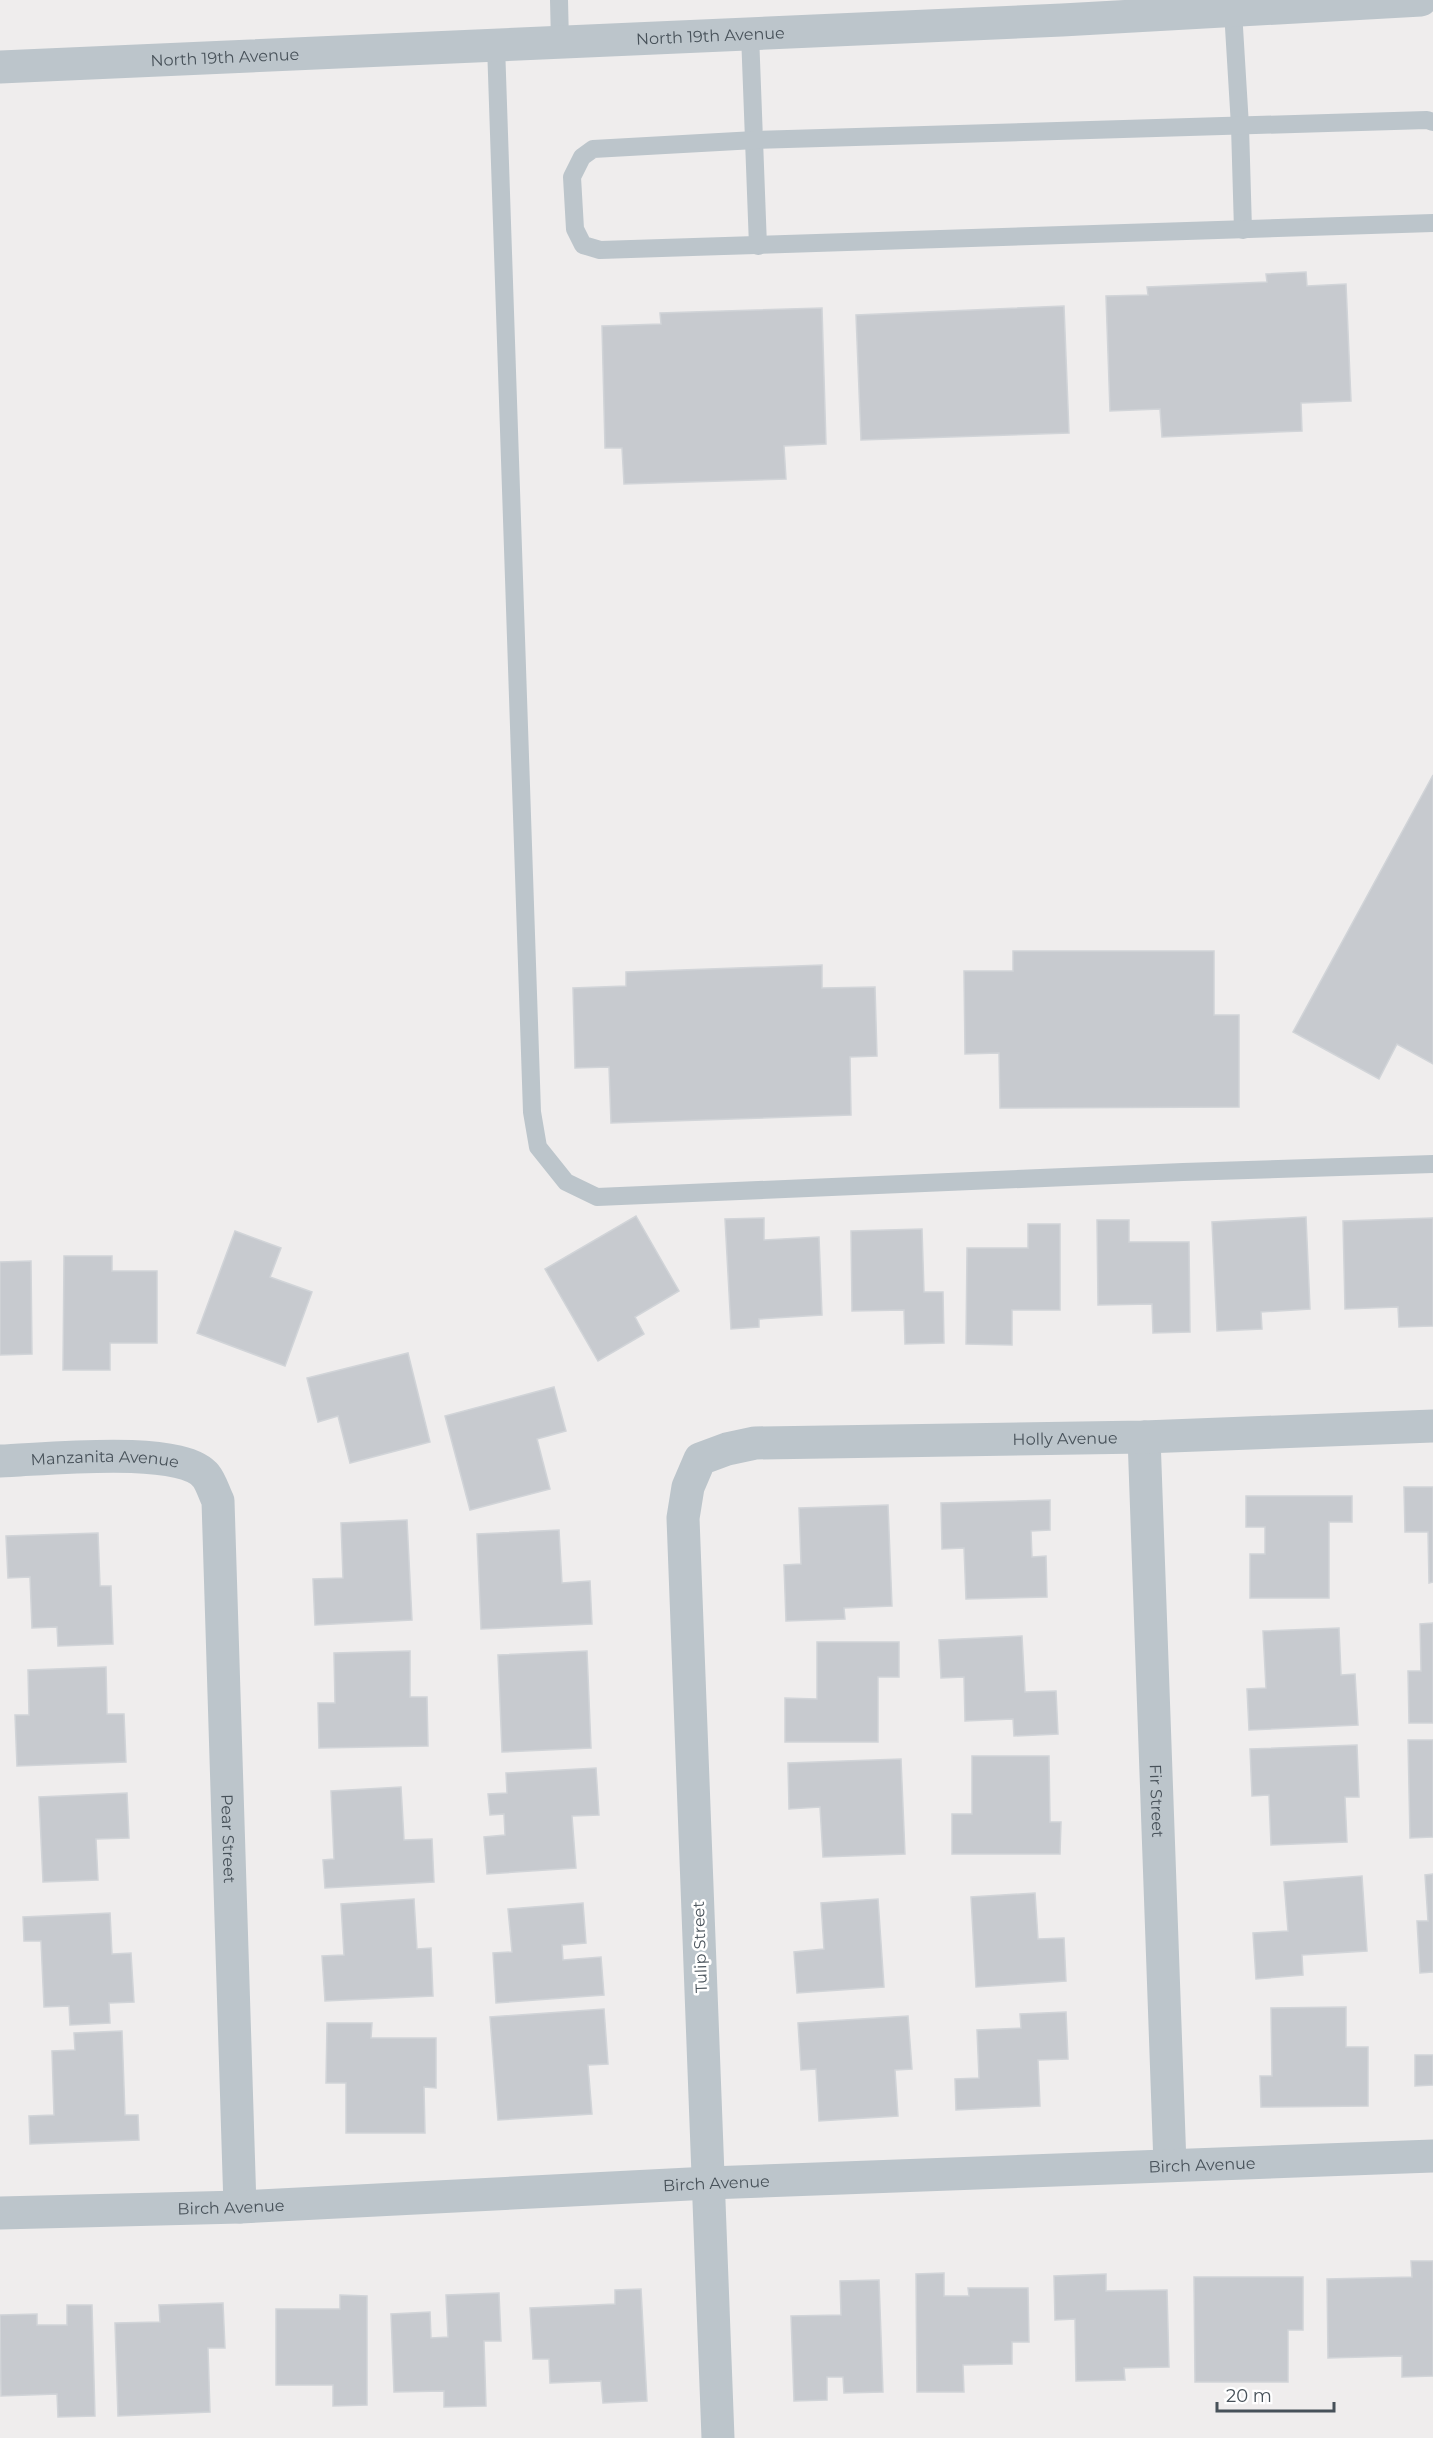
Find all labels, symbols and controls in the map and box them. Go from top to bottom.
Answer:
street label: North 19th Avenue [636,23,785,48]
street label: North 19th Avenue [150,44,300,70]
street label: Holly Avenue [1012,1428,1118,1449]
street label: Manzanita Avenue [30,1447,181,1471]
street label: Fir Street [1146,1764,1168,1838]
street label: Pear Street [218,1794,239,1884]
street label: Tulip Street [689,1900,711,1993]
street label: Birch Avenue [1148,2153,1256,2176]
street label: Birch Avenue [662,2171,770,2195]
street label: Birch Avenue [177,2195,285,2218]
scale bar [1217,2375,1334,2413]
text: 20 m [1226,2385,1272,2407]

